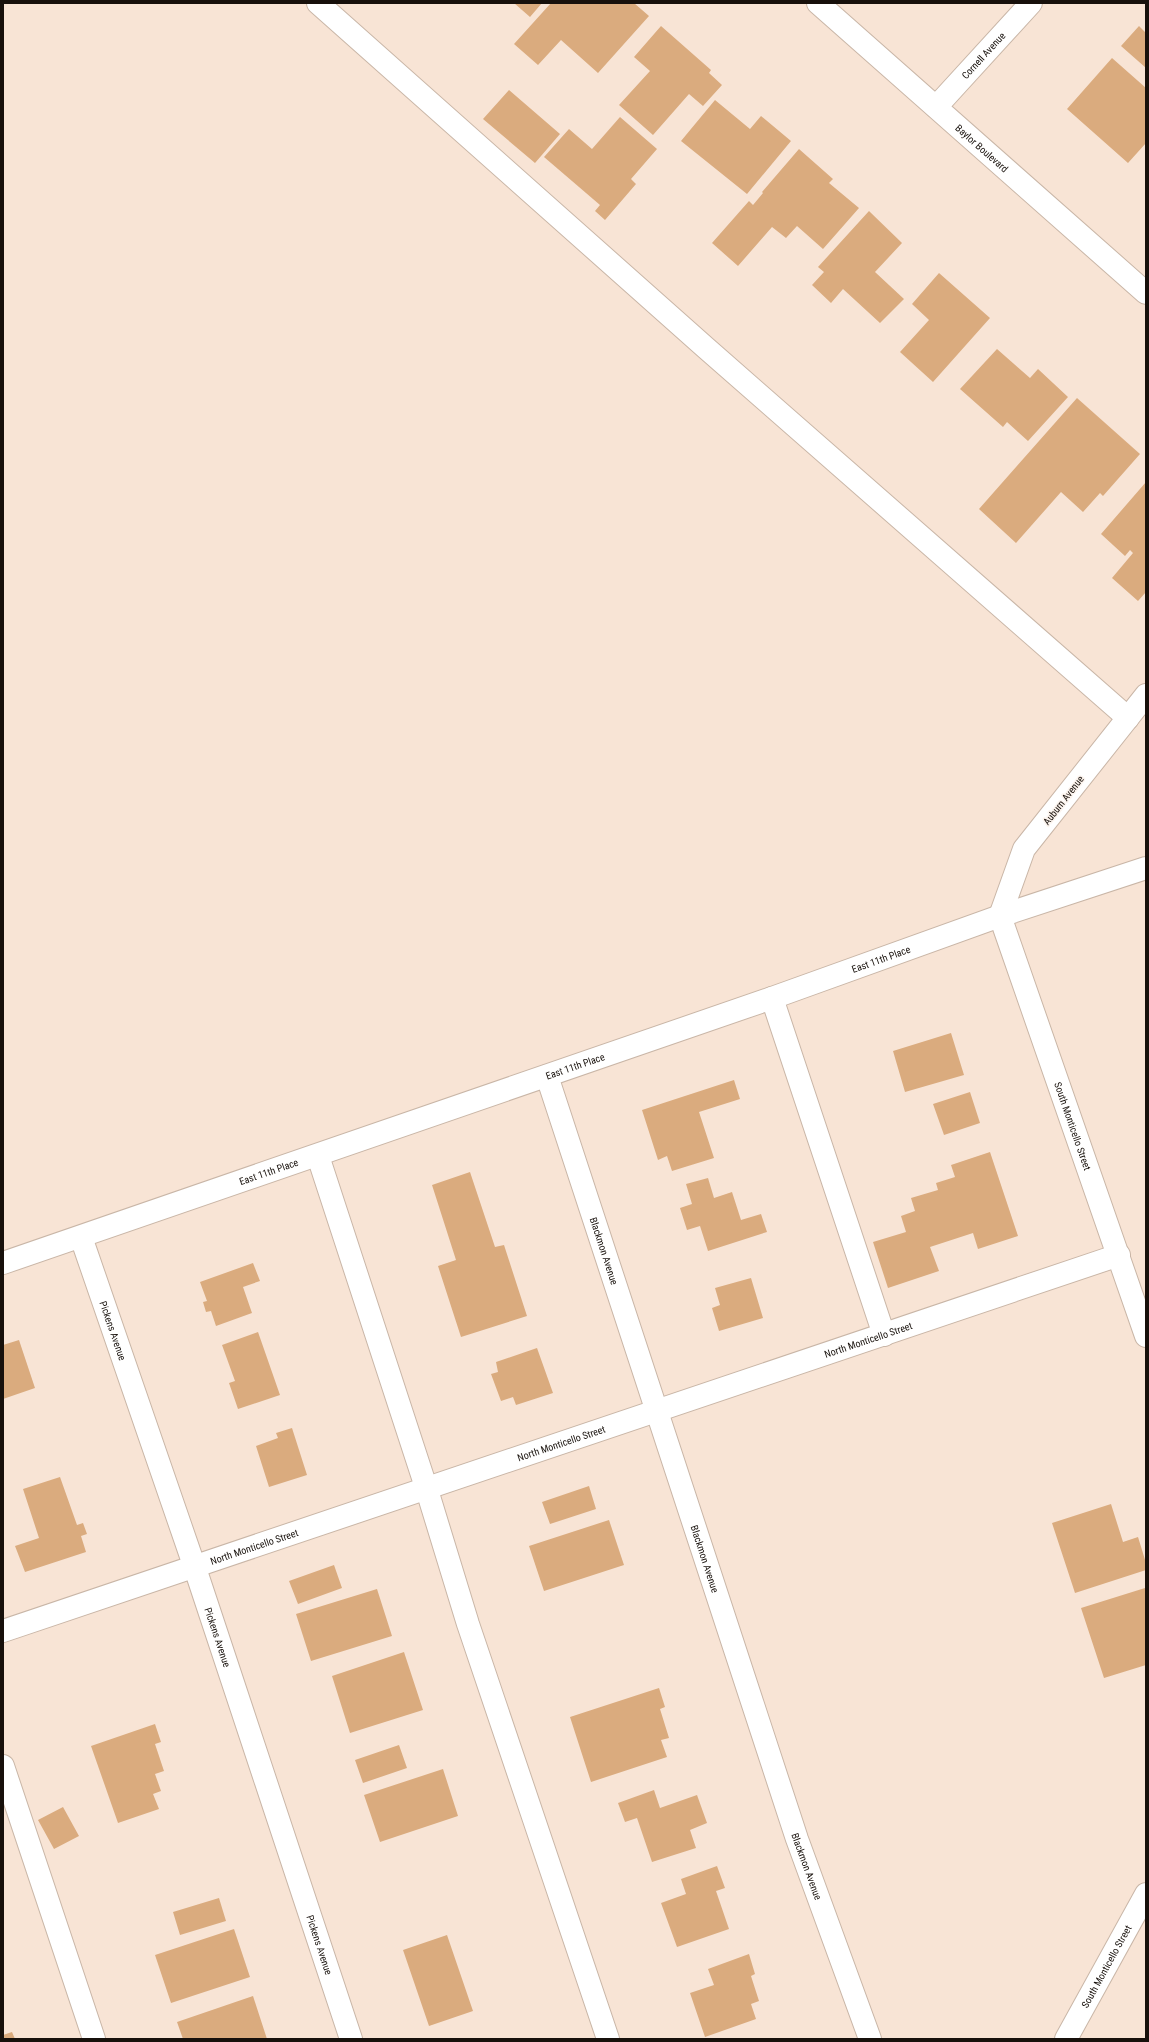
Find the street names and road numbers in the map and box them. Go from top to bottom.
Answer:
street label: Cornell Avenue [960,30,1008,81]
street label: Baylor Boulevard [953,122,1010,175]
street label: Auburn Avenue [1041,773,1086,827]
street label: East 11th Place [850,944,912,975]
street label: East 11th Place [544,1051,606,1082]
street label: South Monticello Street [1052,1081,1093,1172]
street label: East 11th Place [238,1157,300,1187]
street label: Blackmon Avenue [588,1216,620,1286]
street label: Pickens Avenue [97,1300,128,1362]
street label: North Monticello Street [823,1320,914,1360]
street label: North Monticello Street [516,1423,607,1463]
street label: Blackmon Avenue [689,1524,721,1594]
street label: North Monticello Street [209,1527,300,1567]
street label: Pickens Avenue [202,1606,233,1669]
street label: Blackmon Avenue [789,1832,824,1902]
street label: Pickens Avenue [304,1914,334,1976]
street label: South Monticello Street [1079,1923,1134,2010]

